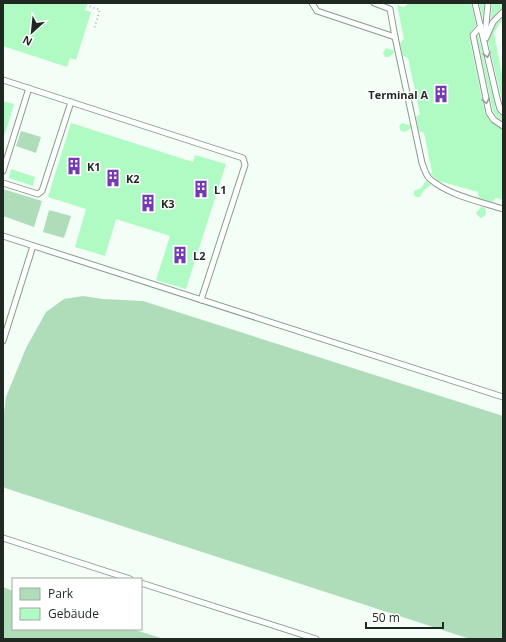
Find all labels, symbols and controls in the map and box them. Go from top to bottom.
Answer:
north arrow [12,12,52,52]
text: N [20,33,35,50]
one-way arrow [483,51,491,58]
building icon: Terminal A [431,84,451,104]
place label: Terminal A [368,87,428,102]
one-way arrow [482,97,490,104]
building icon: K1 [64,156,84,176]
place label: K1 [87,159,101,174]
building icon: K2 [103,168,123,188]
place label: K2 [126,171,140,186]
building icon: L1 [191,179,211,199]
place label: L1 [214,182,227,197]
building icon: K3 [138,193,158,213]
place label: K3 [161,196,175,211]
building icon: L2 [170,245,190,265]
place label: L2 [193,248,206,263]
legend [12,578,142,630]
text: Park [48,585,74,602]
scale bar [366,604,443,630]
text: Gebäude [48,605,99,622]
text: 50 m [372,609,400,626]

